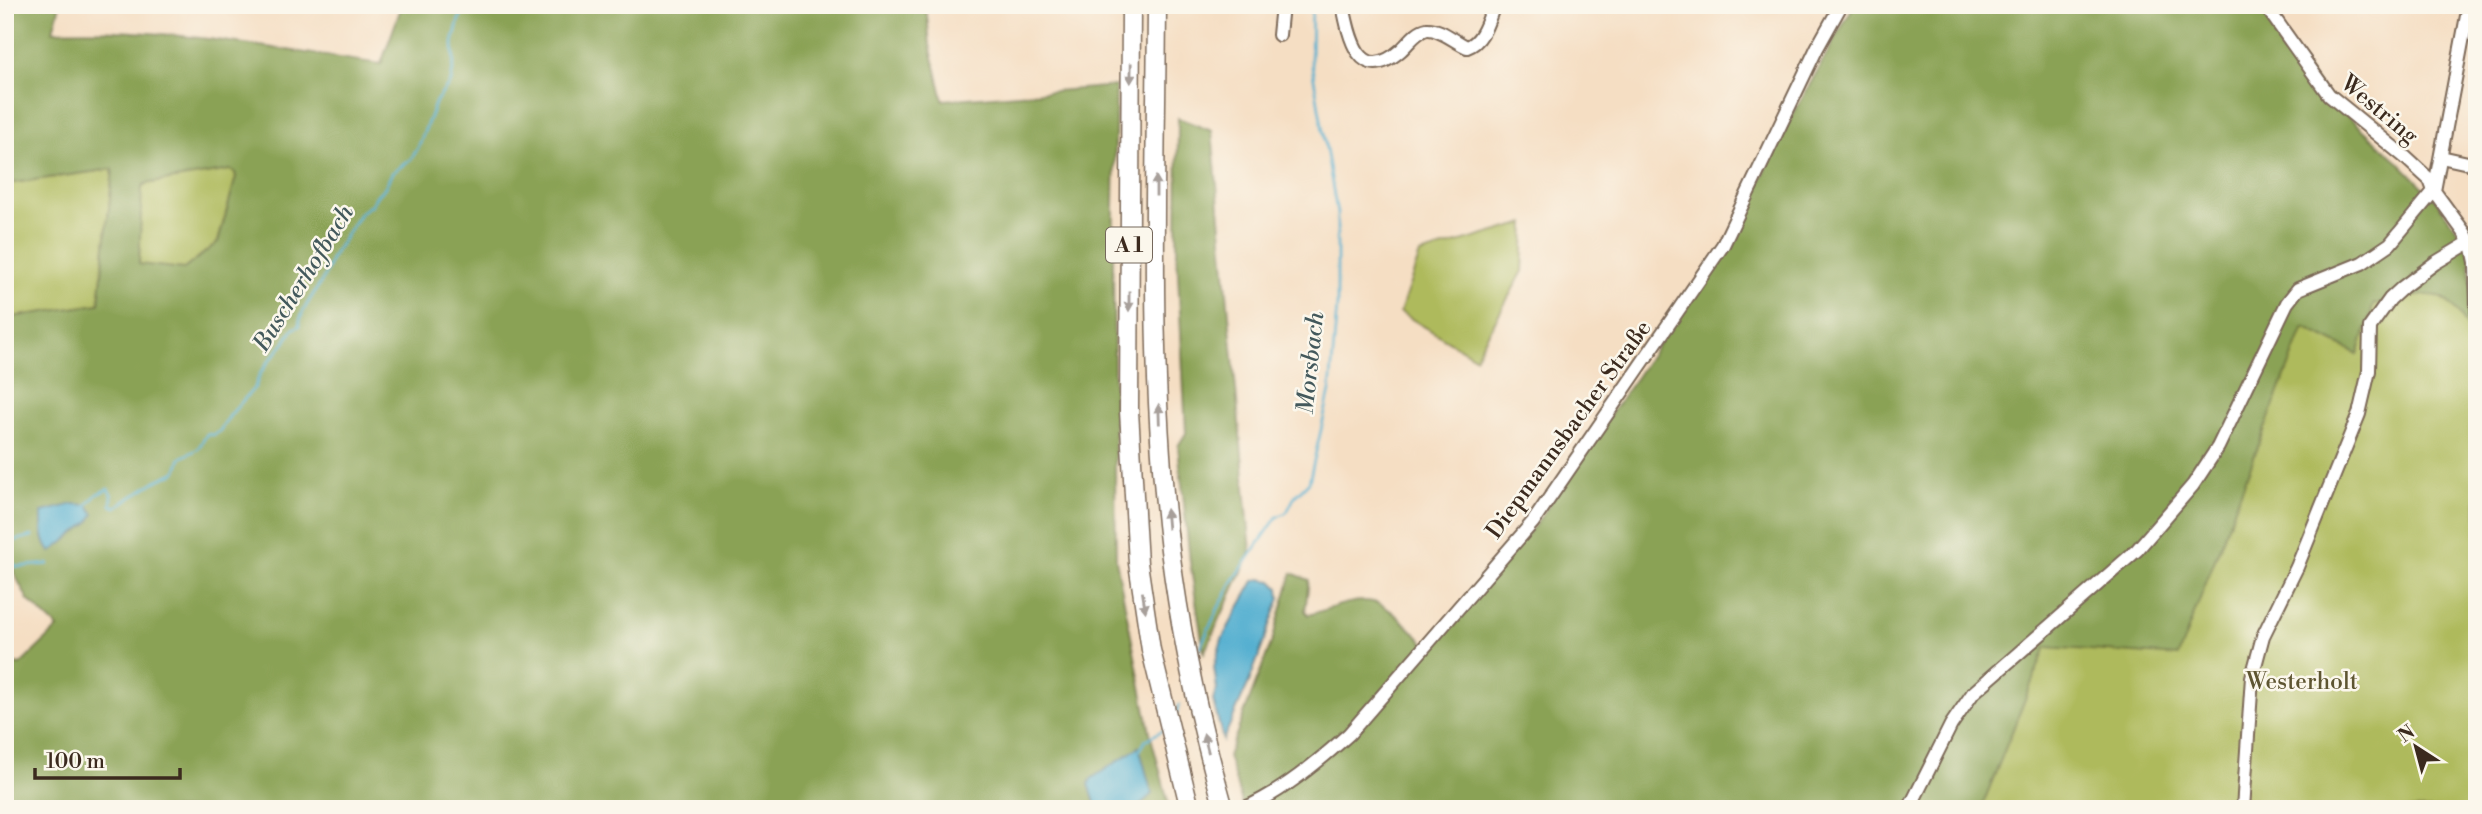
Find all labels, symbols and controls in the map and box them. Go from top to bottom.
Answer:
one-way arrow [1125,63,1136,85]
street label: Westring [2334,69,2424,150]
one-way arrow [1150,175,1162,197]
water label: Buscherhofbach [246,199,361,358]
road number: A 1 [1106,228,1152,262]
one-way arrow [1123,290,1135,312]
water label: Morsbach [1291,310,1331,416]
street label: Diepmannsbacher Straße [1480,315,1657,544]
one-way arrow [1154,402,1165,424]
one-way arrow [1161,508,1172,530]
one-way arrow [1138,591,1149,613]
park label: Westerholt [2245,668,2358,696]
north arrow [2380,712,2450,782]
text: N [2393,720,2420,748]
one-way arrow [1200,732,1211,754]
scale bar [35,737,180,781]
text: 100 m [46,749,105,775]

